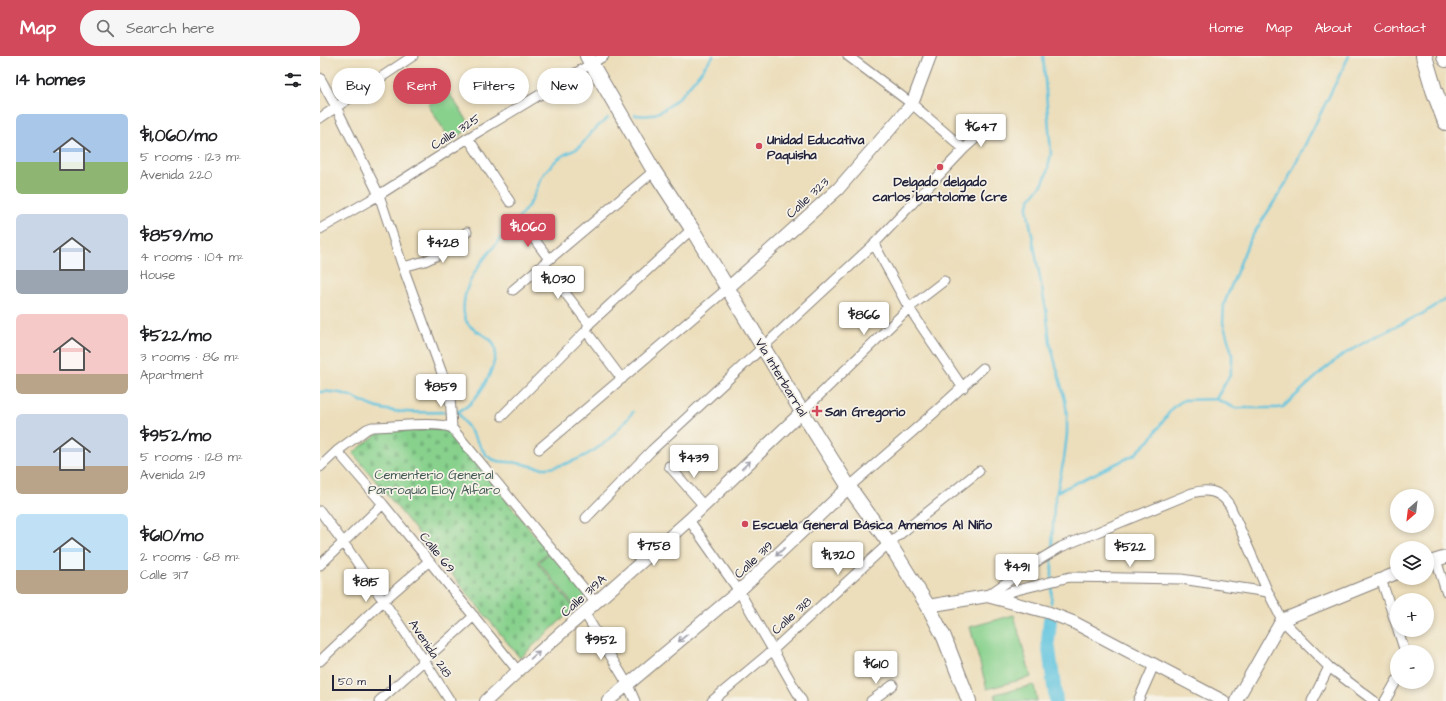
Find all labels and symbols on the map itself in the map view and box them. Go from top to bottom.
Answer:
street label: Calle 325 [427,110,484,154]
pin: $647 [957,114,1005,148]
place label: Unidad Educativa Paquisha [766,131,865,165]
marker: Unidad Educativa Paquisha [754,141,764,151]
marker: Delgado delgado carlos bartolome (cre [935,162,945,172]
street label: Calle 323 [782,173,833,222]
place label: Delgado delgado carlos bartolome (cre [873,173,1007,206]
pin: $1,060 [495,214,561,248]
pin: $428 [419,230,467,264]
pin: $1,030 [525,266,591,300]
pin: $866 [840,302,888,336]
street label: Vía Interbarrial [751,335,812,420]
pin: $859 [417,374,465,408]
place label: San Gregorio [824,403,906,423]
marker: San Gregorio [812,406,822,416]
pin: $439 [670,445,718,479]
one-way arrow [741,460,751,470]
park label: Cementerio General Parroquia Eloy Alfaro [368,466,501,500]
north arrow [1390,489,1434,533]
place label: Escuela General Básica Amemos Al Niño [753,516,993,534]
marker: Escuela General Básica Amemos Al Niño [740,519,750,529]
street label: Calle 69 [415,528,459,577]
pin: $758 [630,533,678,567]
pin: $522 [1106,534,1154,568]
street label: Calle 319 [730,537,777,583]
pin: $1,320 [805,542,871,576]
one-way arrow [775,547,785,557]
pin: $491 [993,554,1041,588]
pin: $815 [342,569,390,603]
street label: Calle 319A [557,570,611,621]
street label: Calle 318 [767,592,816,639]
street label: Avenida 218 [404,616,457,682]
pin: $952 [577,627,625,661]
one-way arrow [677,634,688,643]
one-way arrow [530,651,541,660]
pin: $610 [852,651,900,685]
scale bar [332,673,391,692]

